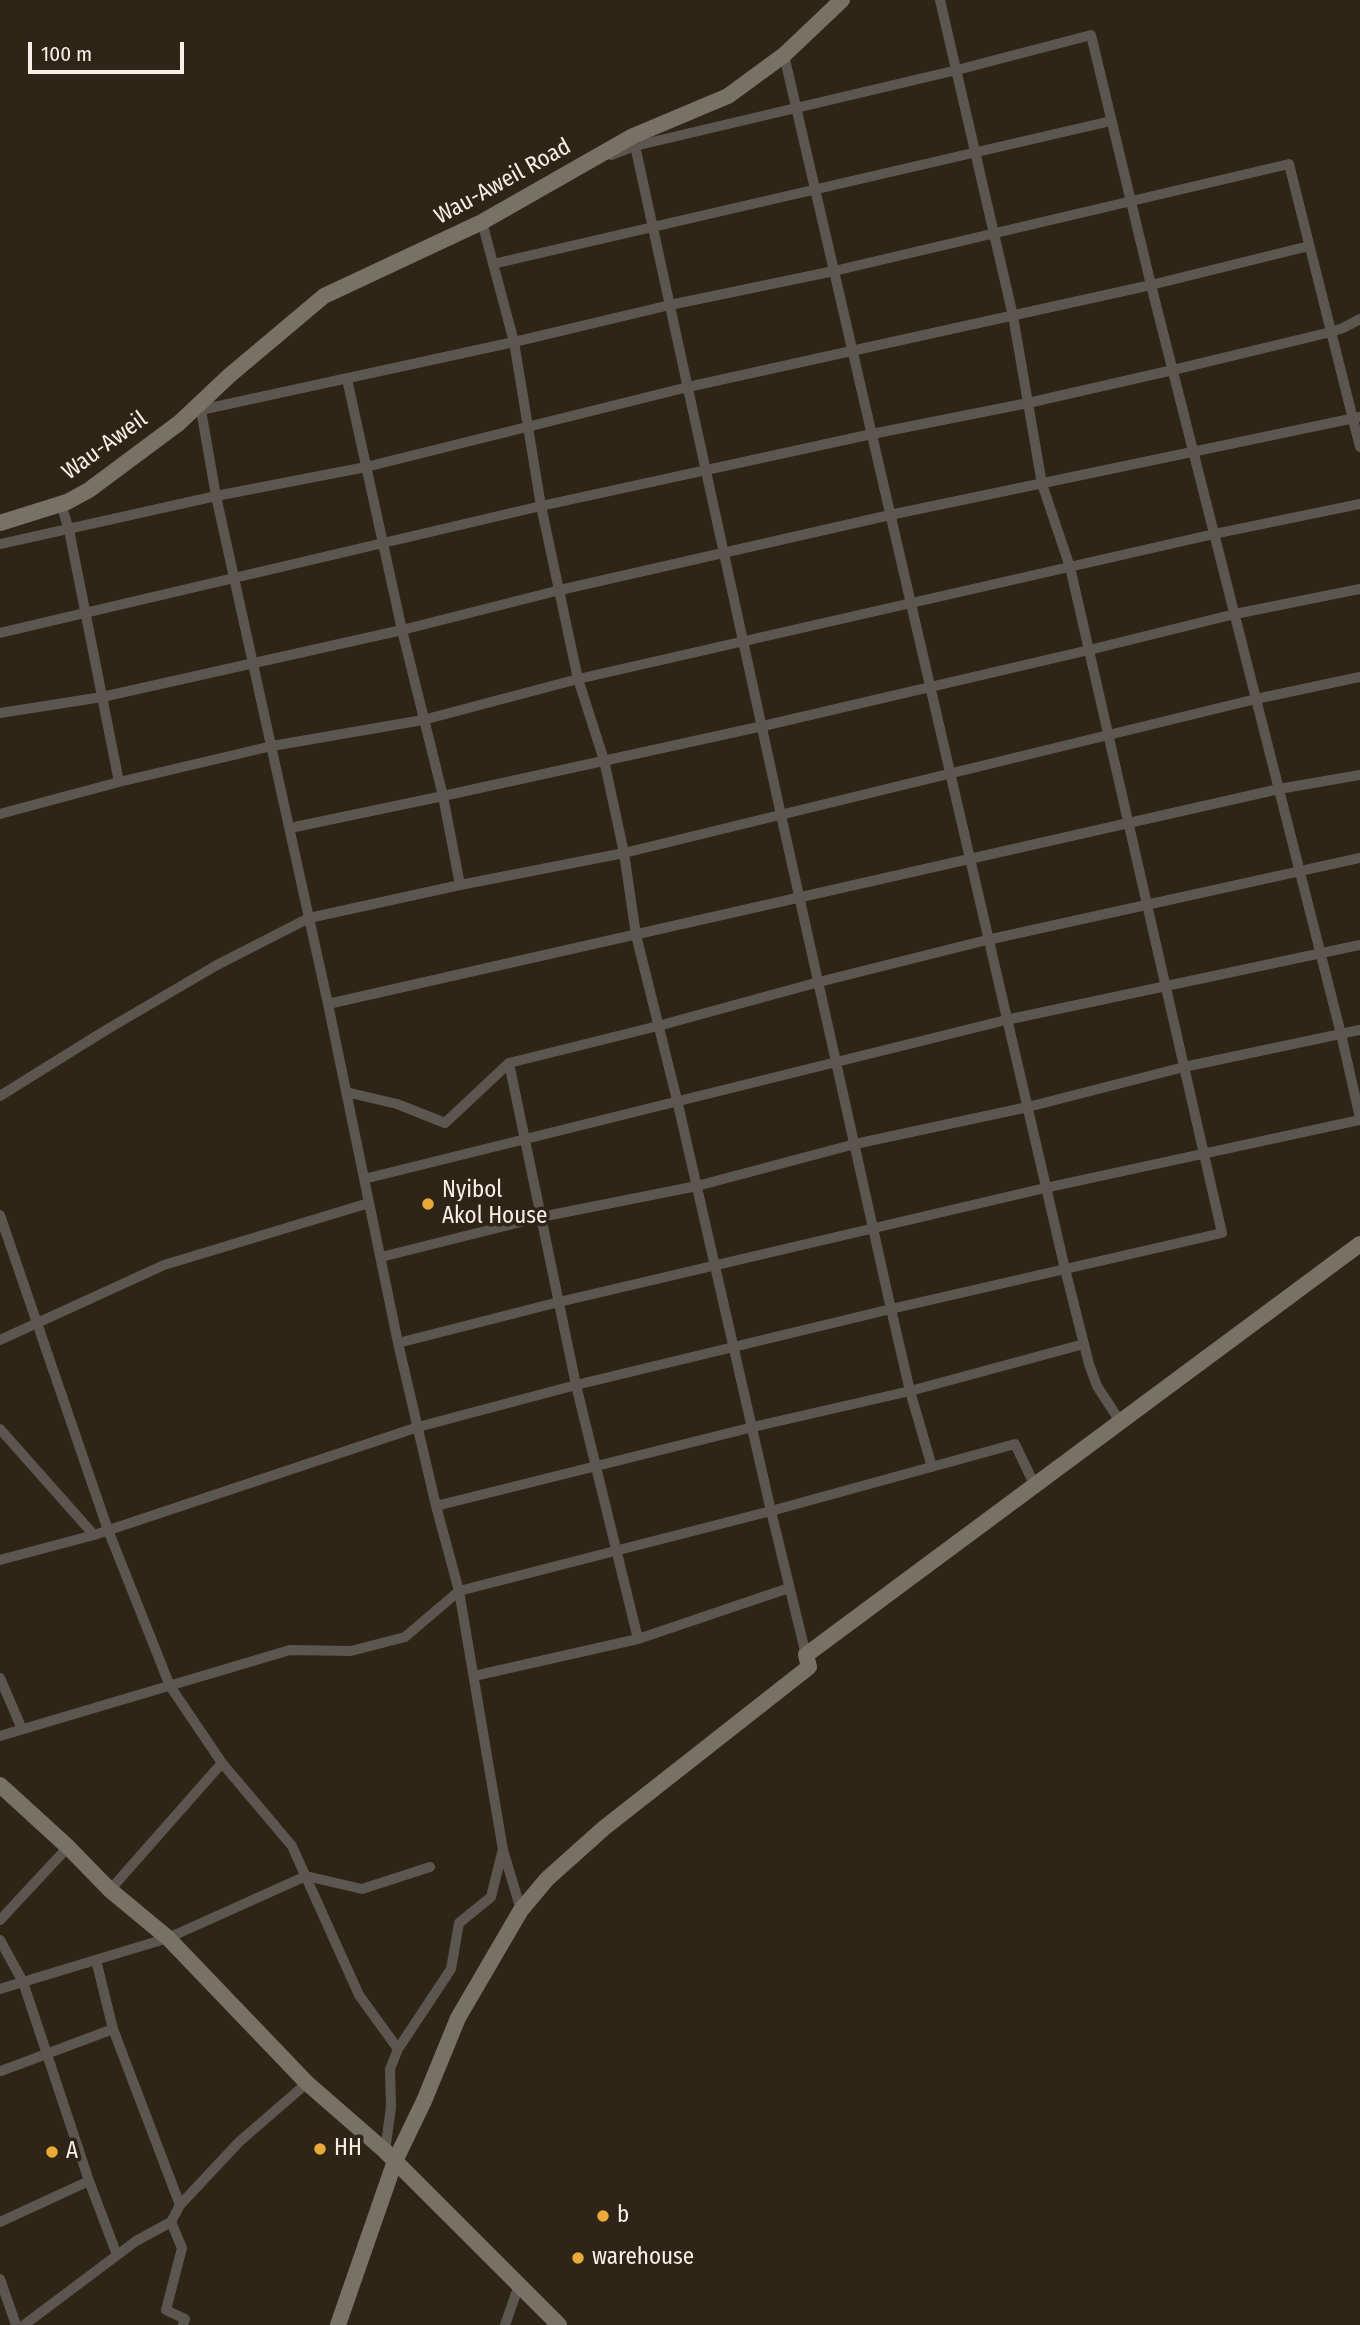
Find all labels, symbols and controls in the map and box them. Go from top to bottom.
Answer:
scale bar [32,28,187,72]
text: 100 m [41,41,92,67]
street label: Wau-Aweil Road [430,133,576,231]
street label: Wau-Aweil [57,406,153,486]
place label: Nyibol Akol House [442,1177,547,1231]
marker: Nyibol Akol House [420,1196,436,1212]
place label: HH [334,2135,362,2163]
place label: A [66,2138,78,2166]
marker: HH [312,2141,328,2157]
marker: A [44,2144,60,2160]
place label: b [617,2202,629,2230]
marker: b [595,2208,611,2224]
place label: warehouse [592,2244,694,2272]
marker: warehouse [570,2250,586,2266]

